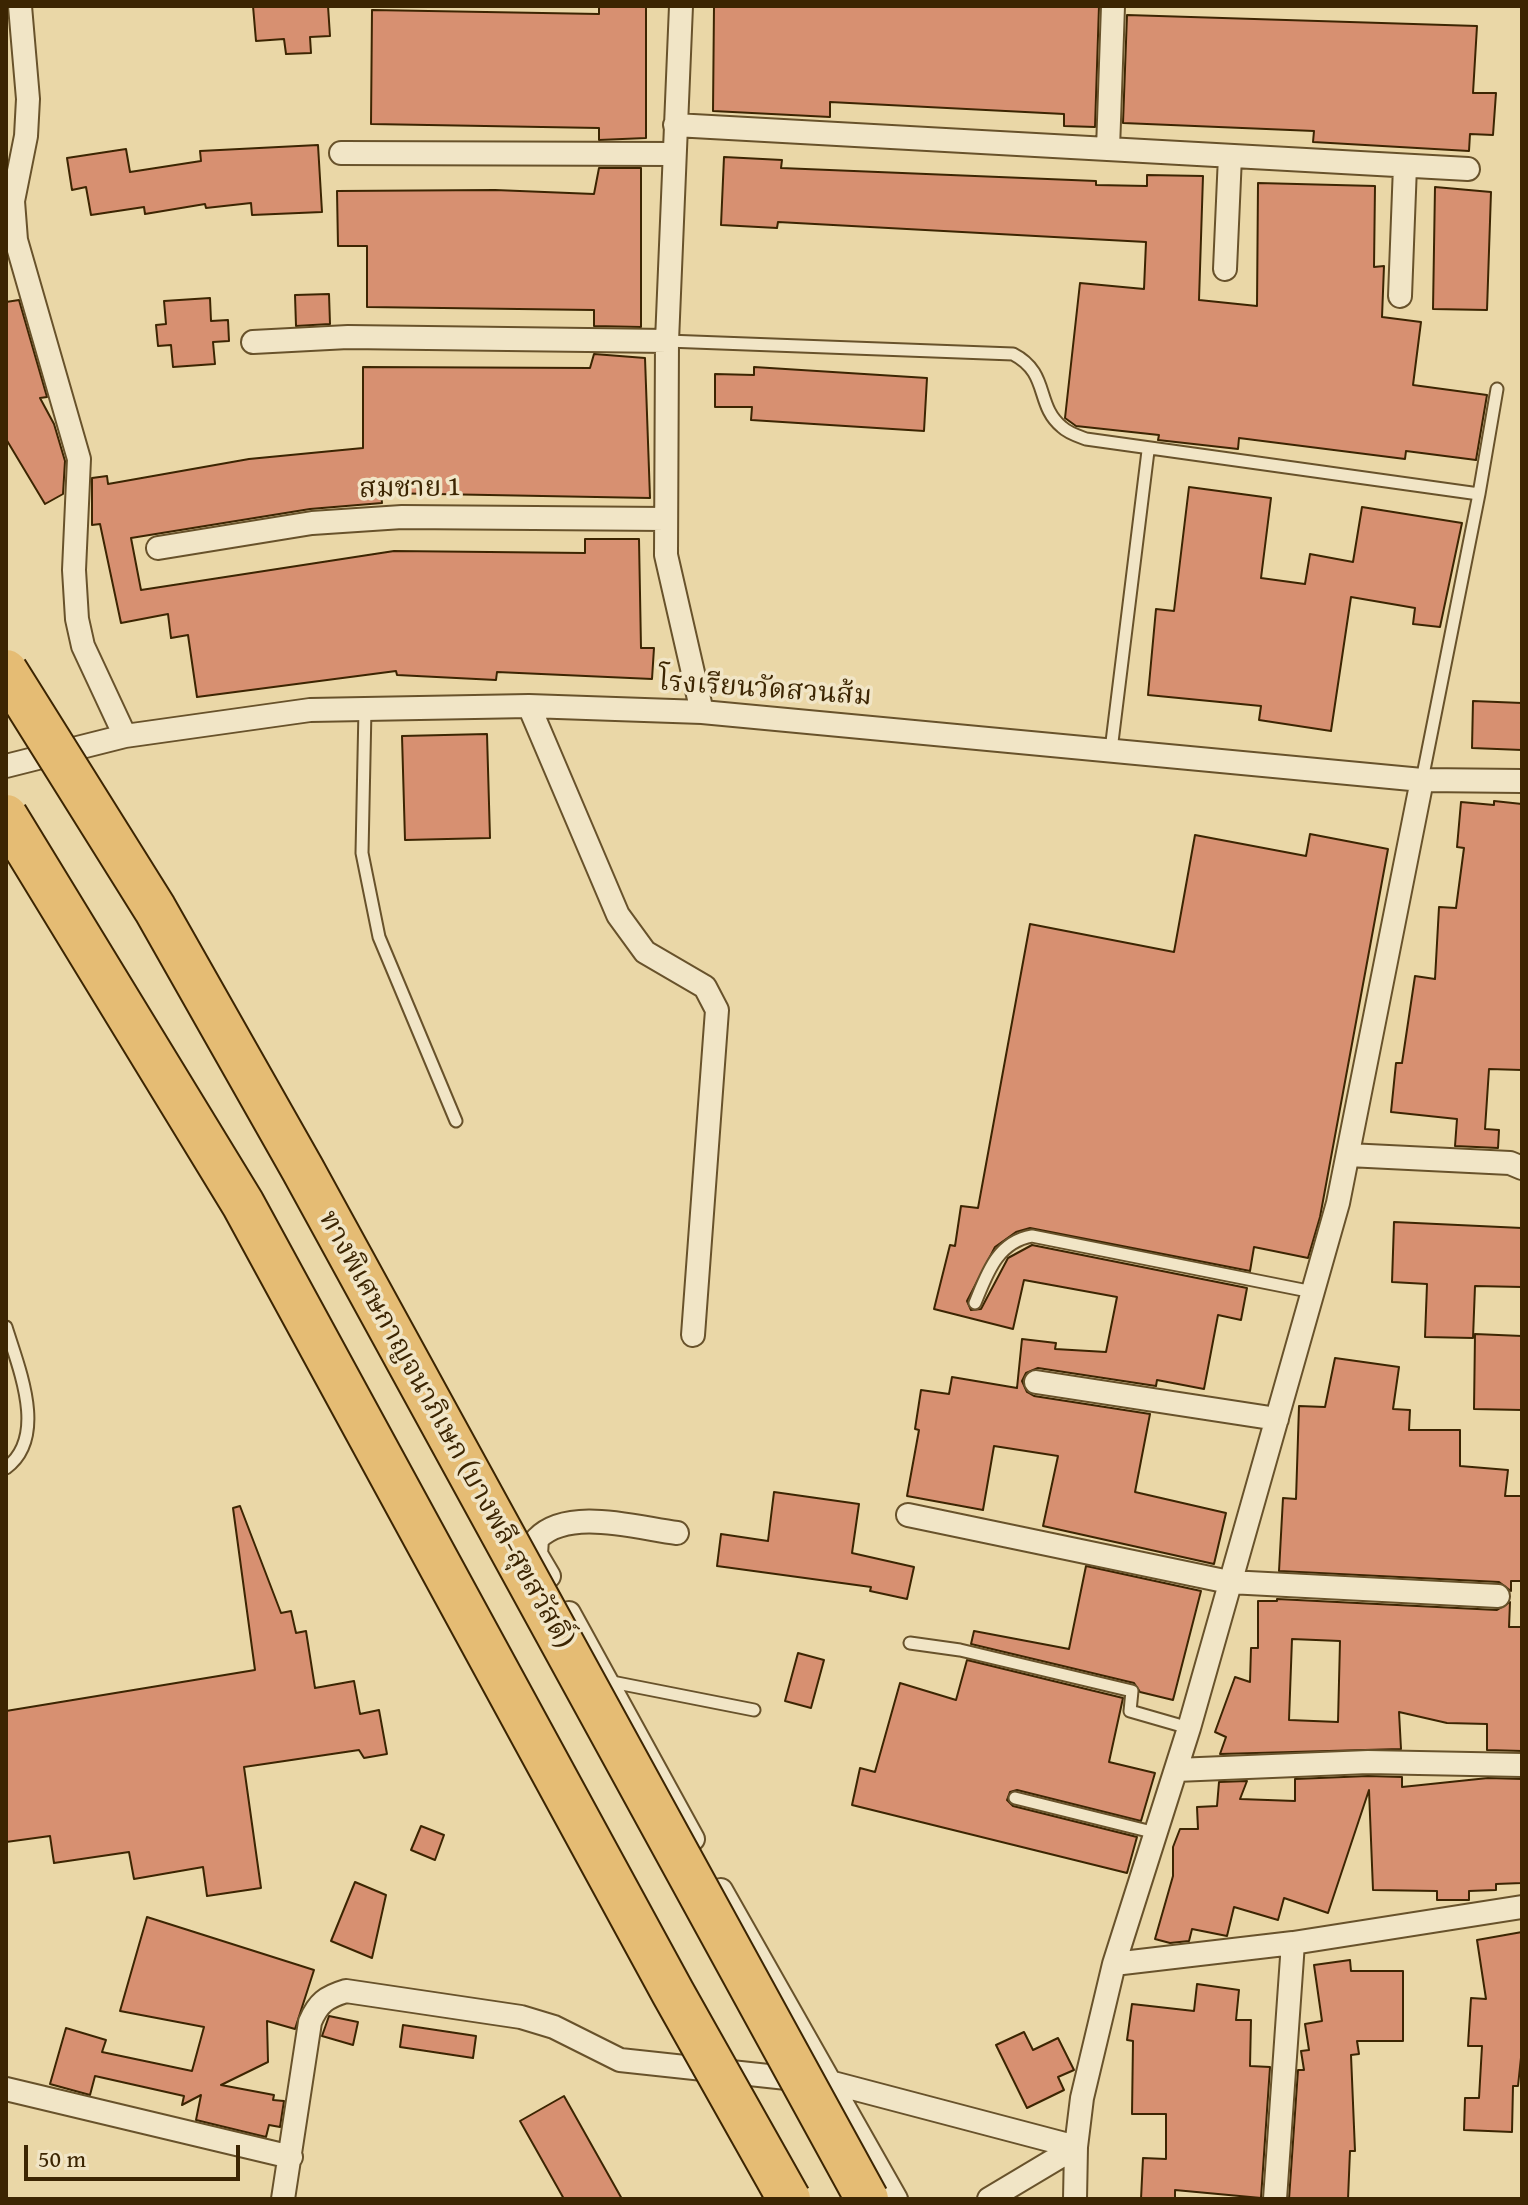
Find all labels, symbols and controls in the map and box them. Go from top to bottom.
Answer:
street label: สมชาย 1 [359,471,461,507]
street label: โรงเรียนวัดสวนส้ม [657,666,873,714]
street label: ทางพิเศษกาญจนาภิเษก (บางพลี-สุขสวัสดิ์) [310,1205,580,1655]
scale bar [28,2129,244,2179]
text: 50 m [38,2141,86,2176]

